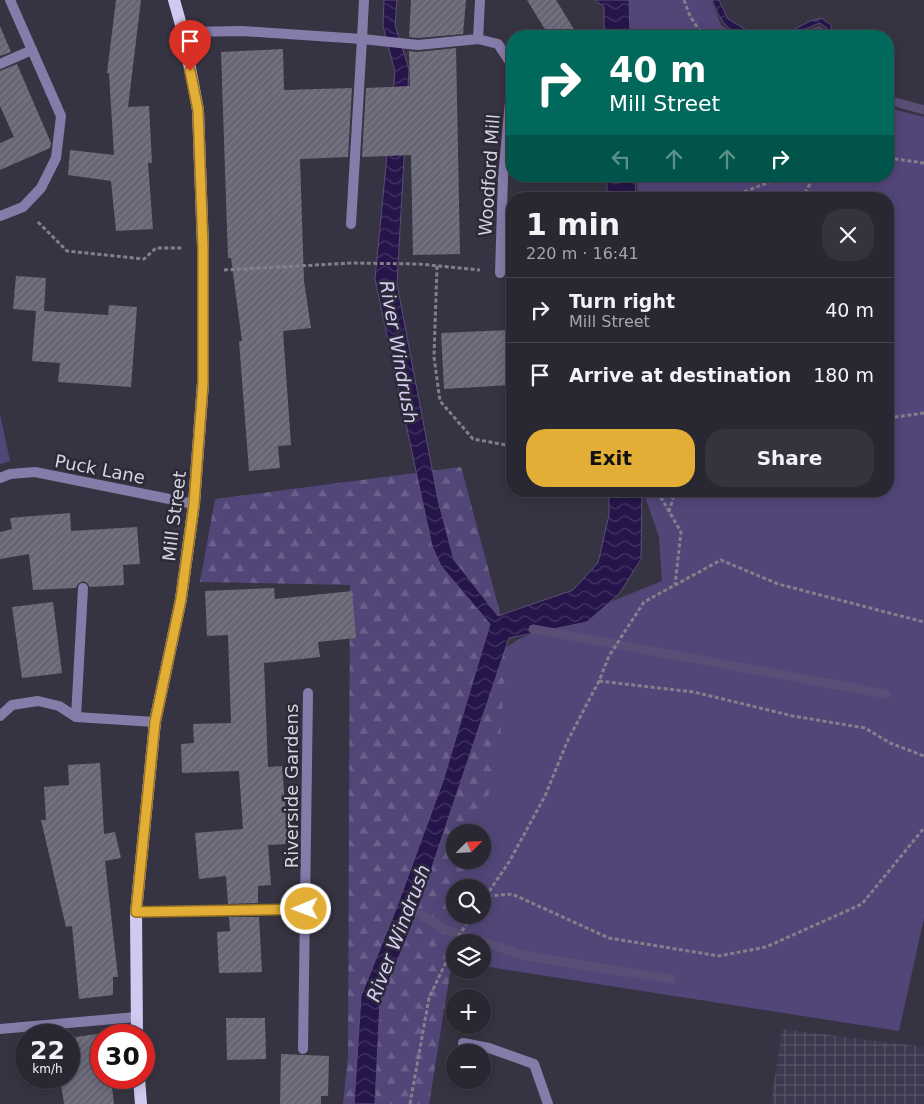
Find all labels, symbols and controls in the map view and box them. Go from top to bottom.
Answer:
pin [169,20,211,71]
icon: arrive [176,27,204,55]
icon: right [526,50,591,115]
text: 40 m [609,50,706,90]
text: Mill Street [609,91,720,116]
street label: Woodford Mill [474,113,504,237]
icon: left [607,145,635,173]
icon: ahead [660,145,688,173]
icon: ahead [713,145,741,173]
icon: right [766,145,794,173]
text: 1 min [526,207,620,242]
button: close [822,209,874,261]
text: 220 m · 16:41 [526,244,639,263]
water label: River Windrush [376,279,422,425]
text: Turn right [569,290,675,312]
icon: right [526,296,554,324]
text: 40 m [825,299,874,321]
text: Mill Street [569,312,650,331]
icon: arrive [526,361,554,389]
text: Arrive at destination [569,364,791,386]
text: 180 m [813,364,874,386]
button: Exit [526,429,695,487]
button: Share [705,429,874,487]
street label: Puck Lane [53,450,147,488]
street label: Mill Street [158,470,190,562]
street label: Riverside Gardens [281,704,302,868]
north arrow [446,824,491,869]
map controls [446,824,491,1089]
water label: River Windrush [362,861,434,1005]
button: search [446,879,491,924]
position arrow [279,882,331,934]
button: layers [446,934,491,979]
button: + [446,989,491,1034]
speed limit sign: 30 [90,1024,155,1089]
text: 22 [30,1036,65,1065]
button: − [446,1044,491,1089]
text: km/h [32,1062,63,1076]

